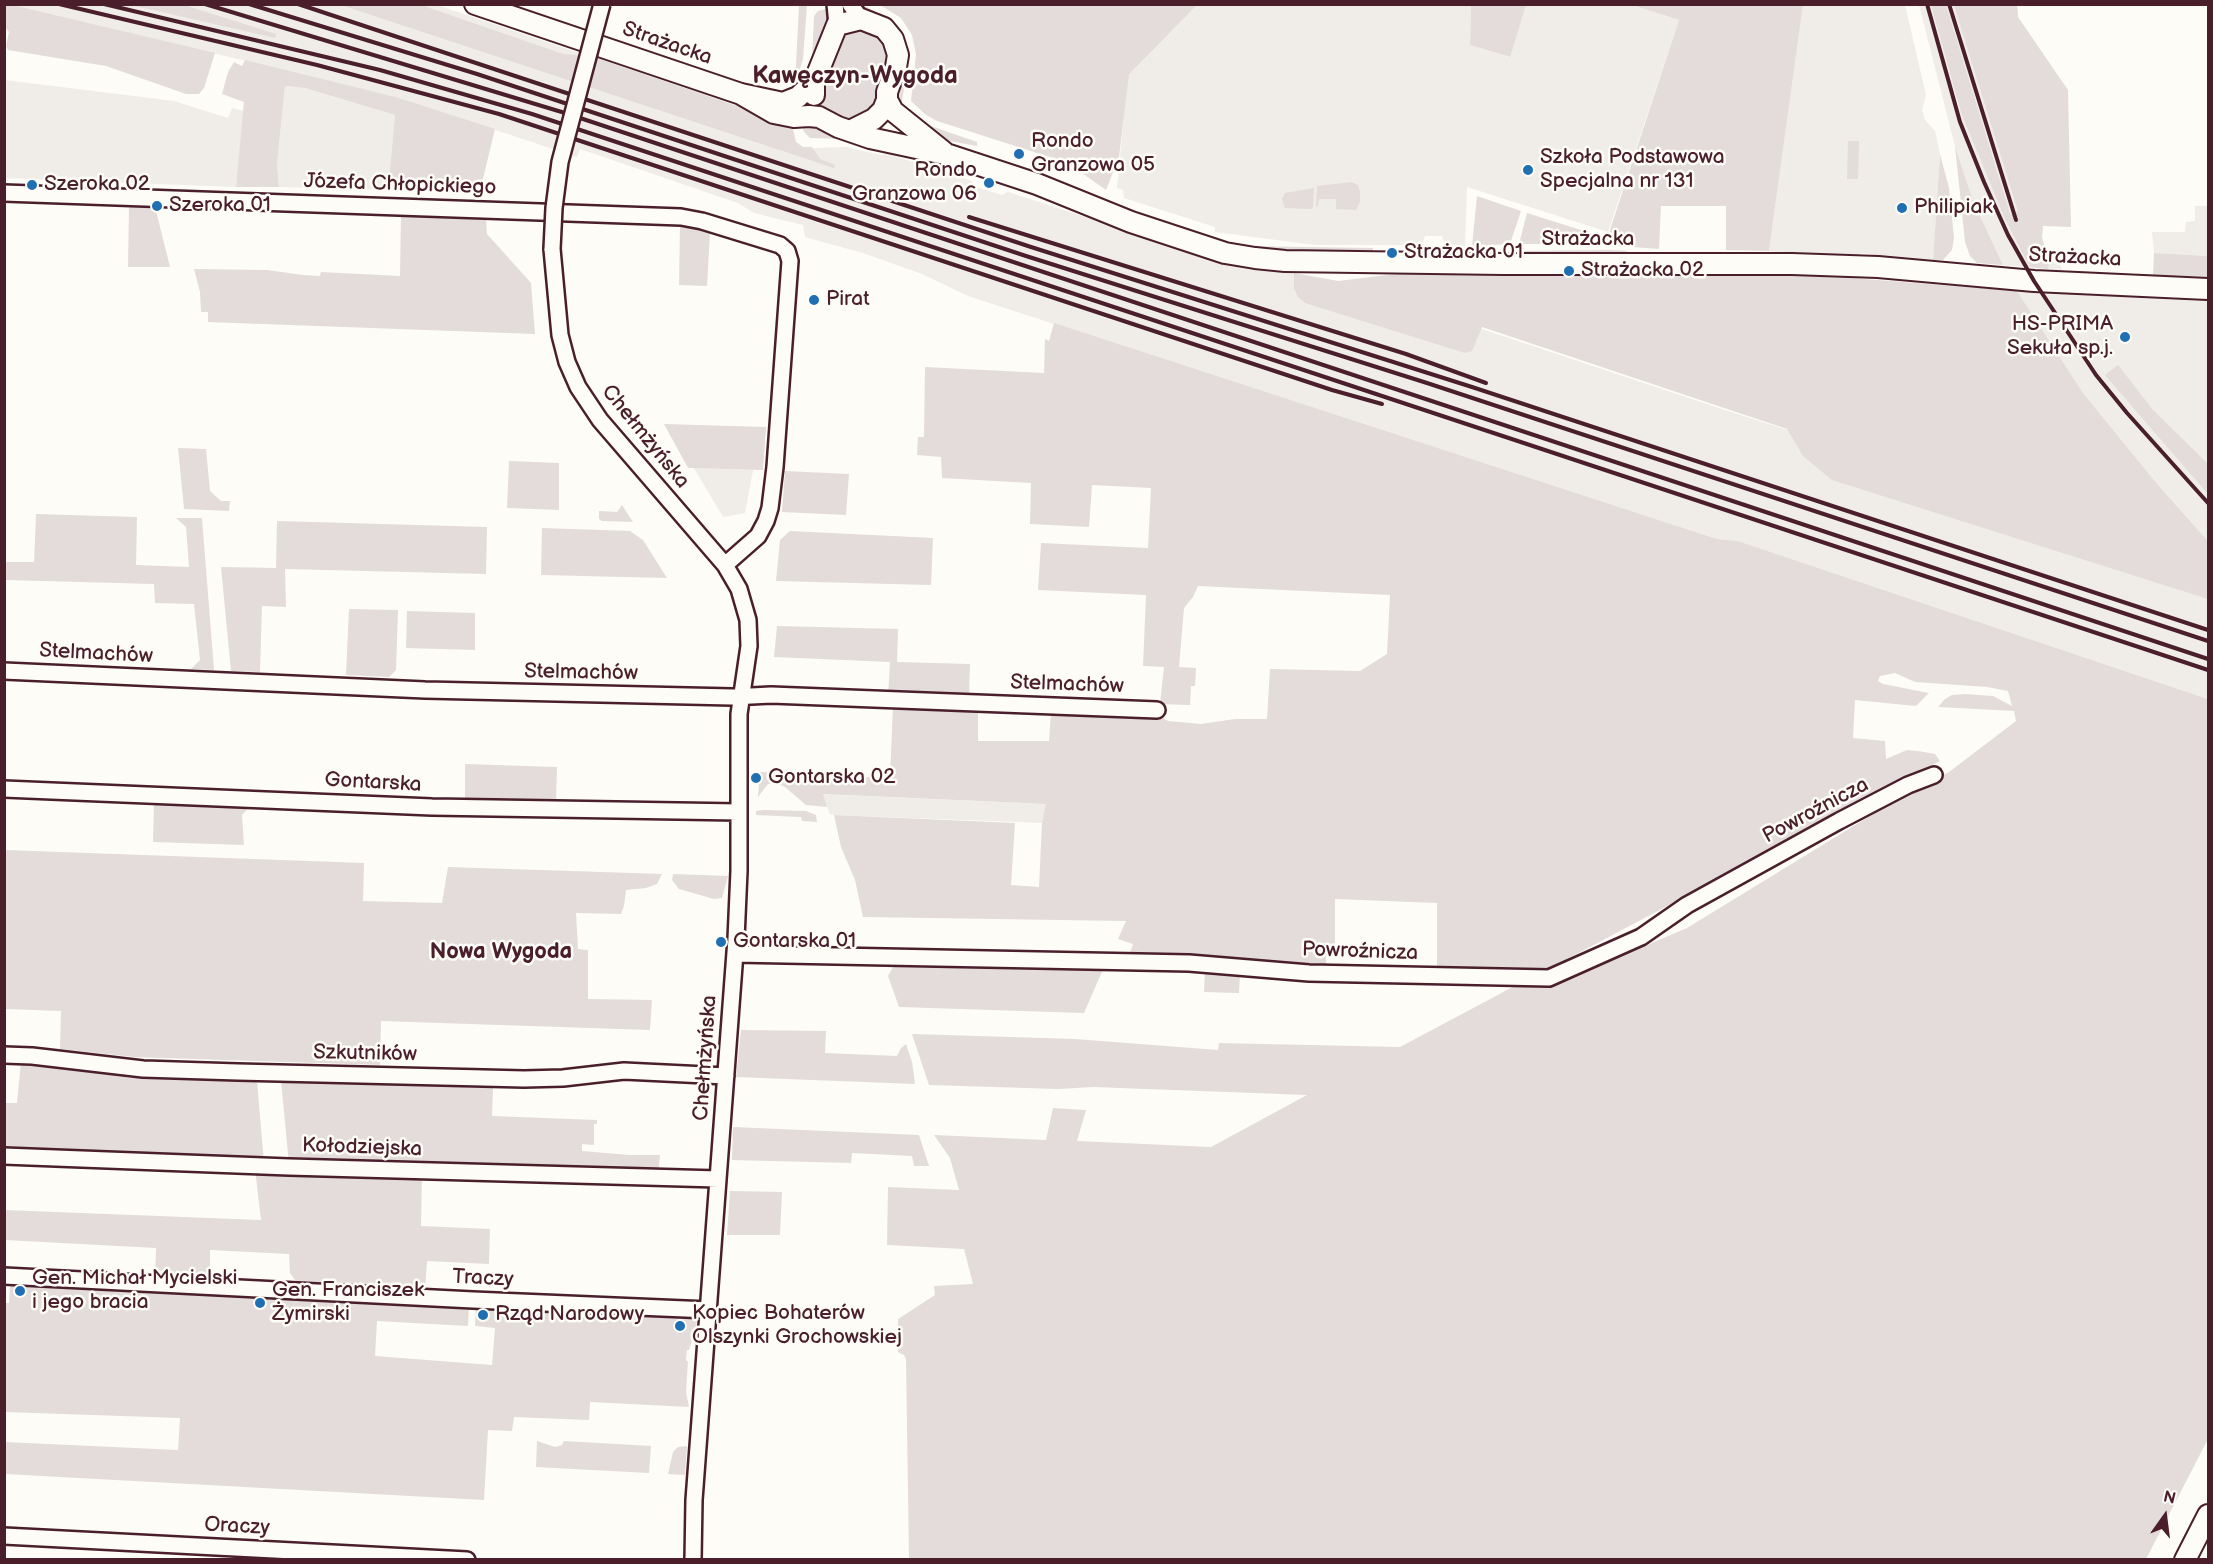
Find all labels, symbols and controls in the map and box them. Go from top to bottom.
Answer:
street label: Strażacka [619,17,715,71]
district label: Kawęczyn-Wygoda [752,63,958,91]
place label: Rondo Granzowa 05 [1031,129,1155,179]
place label: Szkoła Podstawowa Specjalna nr 131 [1540,145,1725,195]
marker: Rondo Granzowa 05 [1012,147,1026,161]
place label: Rondo Granzowa 06 [852,158,977,208]
marker: Szkoła Podstawowa Specjalna nr 131 [1521,163,1535,177]
street label: Józefa Chłopickiego [303,169,497,201]
place label: Szeroka 02 [44,172,150,198]
marker: Rondo Granzowa 06 [982,176,996,190]
marker: Szeroka 02 [25,178,39,192]
place label: Szeroka 01 [169,193,271,219]
place label: Philipiak [1914,195,1993,221]
marker: Szeroka 01 [150,199,164,213]
marker: Philipiak [1895,201,1909,215]
street label: Strażacka [1542,227,1634,253]
place label: Strażacka 01 [1404,240,1523,266]
street label: Strażacka [2028,243,2122,273]
marker: Strażacka 01 [1385,246,1399,260]
place label: Strażacka 02 [1581,258,1704,284]
marker: Strażacka 02 [1562,264,1576,278]
place label: Pirat [826,287,870,313]
marker: Pirat [807,293,821,307]
place label: HS-PRIMA Sekuła sp.j. [2007,312,2113,362]
marker: HS-PRIMA Sekuła sp.j. [2118,330,2132,344]
street label: Chełmżyńska [596,380,694,494]
street label: Stelmachów [39,638,153,670]
street label: Stelmachów [524,659,638,687]
street label: Stelmachów [1010,670,1124,700]
place label: Gontarska 02 [768,765,895,791]
street label: Gontarska [324,768,422,798]
marker: Gontarska 02 [749,771,763,785]
street label: Powroźnicza [1759,773,1873,849]
place label: Gontarska 01 [733,929,856,955]
marker: Gontarska 01 [714,935,728,949]
street label: Powroźnicza [1301,937,1419,967]
district label: Nowa Wygoda [430,939,572,965]
street label: Chełmżyńska [689,994,723,1122]
street label: Szkutników [313,1040,417,1068]
street label: Kołodziejska [301,1133,423,1163]
street label: Traczy [452,1265,514,1293]
place label: Gen. Michał Mycielski i jego bracia [32,1266,238,1316]
place label: Gen. Franciszek Żymirski [272,1278,424,1328]
marker: Gen. Michał Mycielski i jego bracia [13,1284,27,1298]
marker: Gen. Franciszek Żymirski [253,1296,267,1310]
place label: Kopiec Bohaterów Olszynki Grochowskiej [692,1301,902,1351]
place label: Rząd Narodowy [495,1302,644,1328]
marker: Rząd Narodowy [476,1308,490,1322]
marker: Kopiec Bohaterów Olszynki Grochowskiej [673,1319,687,1333]
north arrow [2135,1486,2195,1546]
text: N [2161,1487,2178,1509]
street label: Oraczy [204,1513,270,1541]

